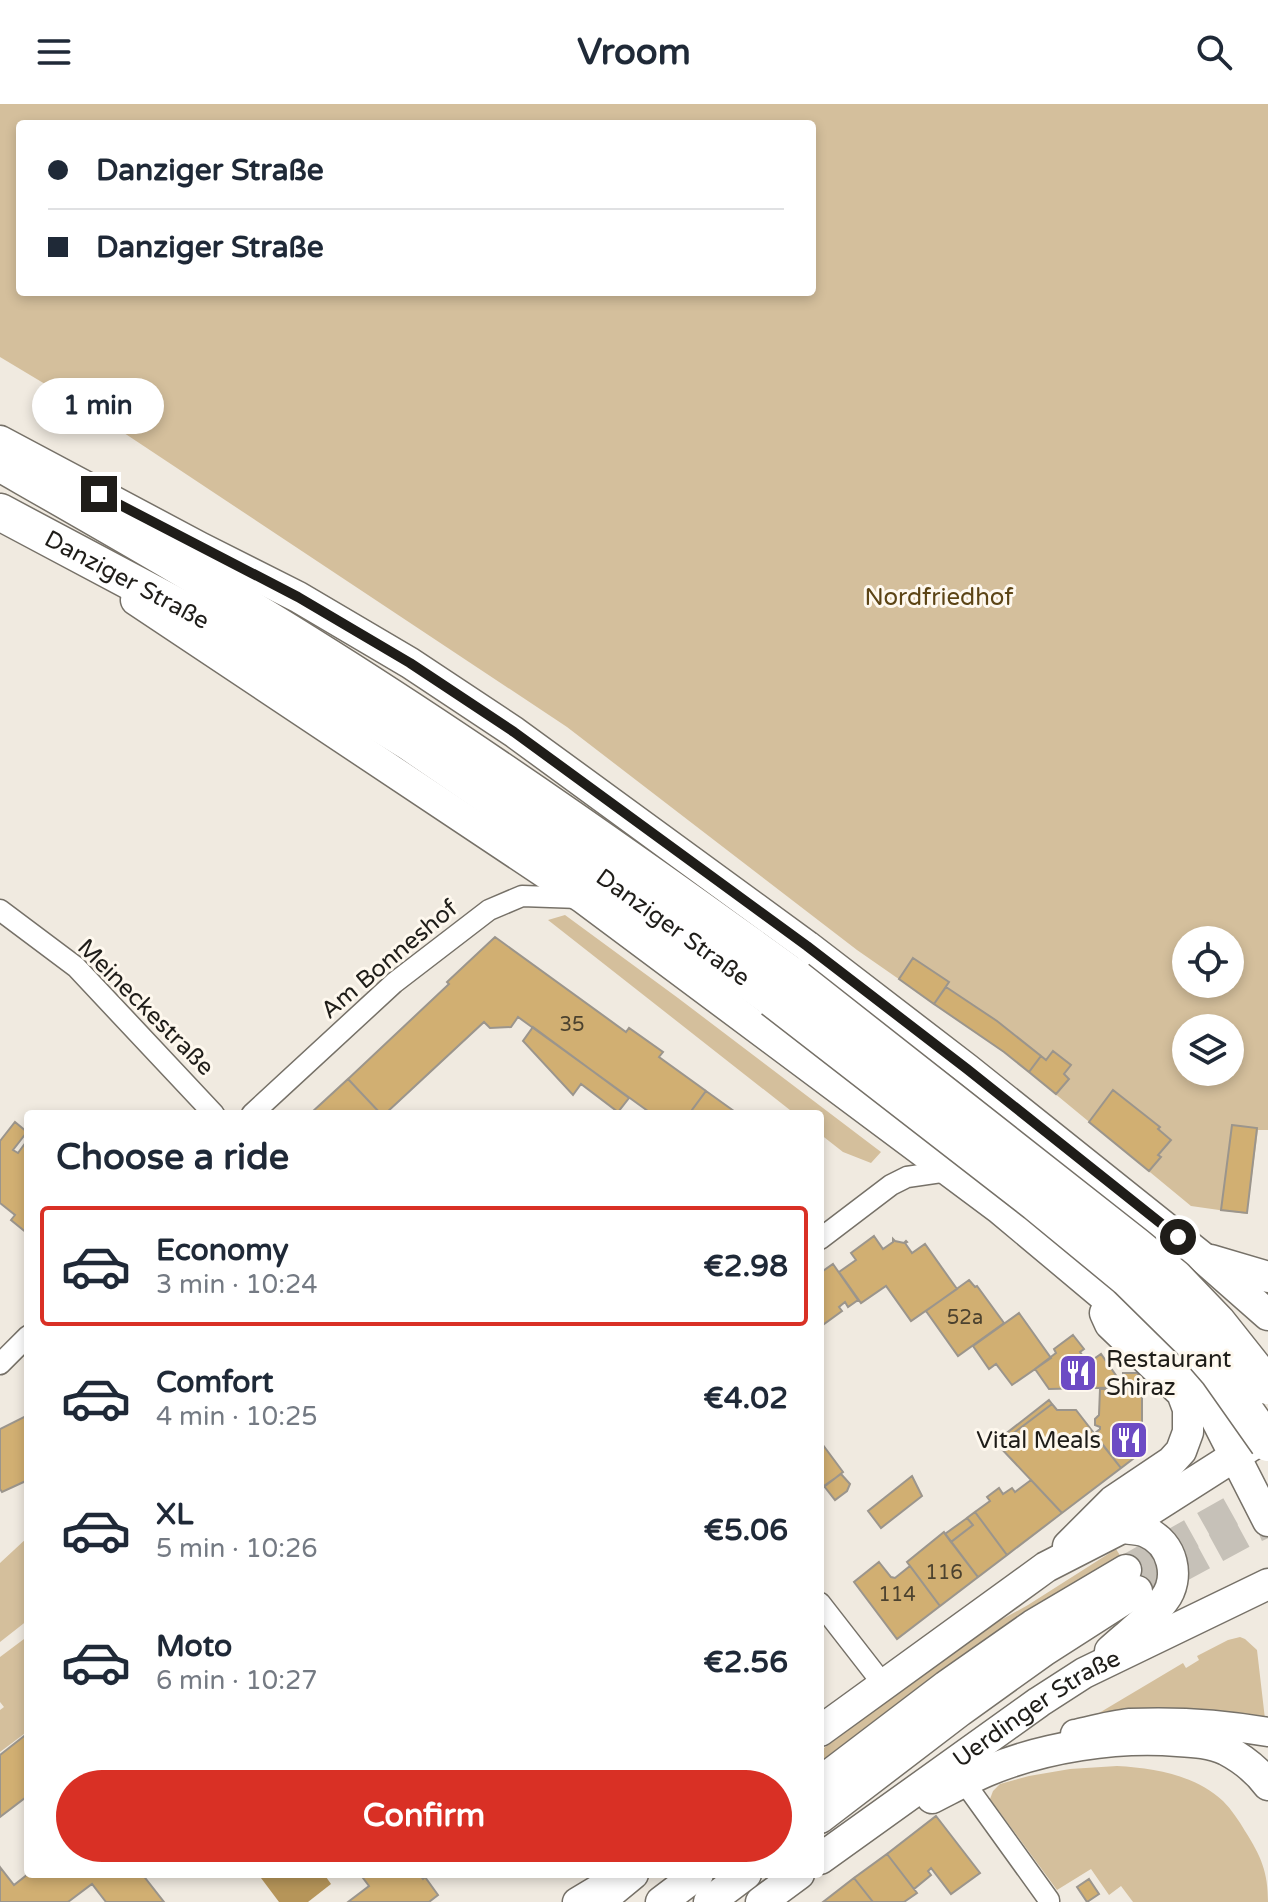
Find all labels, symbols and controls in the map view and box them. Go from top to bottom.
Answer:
icon: menu [32,30,76,74]
icon: search [1192,30,1236,74]
text: Vroom [577,31,691,74]
text: Danziger Straße [96,152,324,189]
text: Danziger Straße [96,229,324,266]
callout: 1 min [33,378,165,434]
text: 1 min [63,390,133,421]
route end [81,476,117,512]
street label: Danziger Straße [40,524,214,636]
park label: Nordfriedhof [865,583,1014,612]
street label: Danziger Straße [590,863,755,993]
street label: Am Bonneshof [315,893,464,1025]
map controls [1172,926,1244,1086]
button: locate [1172,926,1244,998]
street label: Meineckestraße [71,933,220,1082]
house number: 35 [559,1013,585,1037]
button: layers [1172,1014,1244,1086]
text: Choose a ride [56,1136,289,1179]
route start [1160,1219,1196,1255]
icon: car [60,1230,132,1302]
text: Economy [156,1232,289,1269]
text: €2.98 [703,1248,788,1285]
text: 3 min · 10:24 [156,1269,318,1300]
house number: 52a [947,1306,983,1330]
place label: Restaurant Shiraz [1106,1345,1231,1402]
restaurant icon: Restaurant Shiraz [1057,1352,1099,1394]
icon: car [60,1362,132,1434]
text: Comfort [156,1364,274,1401]
text: €4.02 [703,1380,788,1417]
text: 4 min · 10:25 [156,1401,318,1432]
restaurant icon: Vital Meals [1108,1419,1150,1461]
place label: Vital Meals [976,1426,1101,1455]
icon: car [60,1494,132,1566]
text: XL [156,1496,193,1533]
text: €5.06 [704,1512,788,1549]
text: 5 min · 10:26 [156,1533,318,1564]
house number: 116 [925,1561,963,1585]
house number: 114 [878,1583,916,1607]
icon: car [60,1626,132,1698]
text: Moto [156,1628,232,1665]
text: €2.56 [703,1644,788,1681]
street label: Uerdinger Straße [947,1644,1125,1774]
text: 6 min · 10:27 [156,1665,318,1696]
button: Confirm [56,1770,792,1862]

